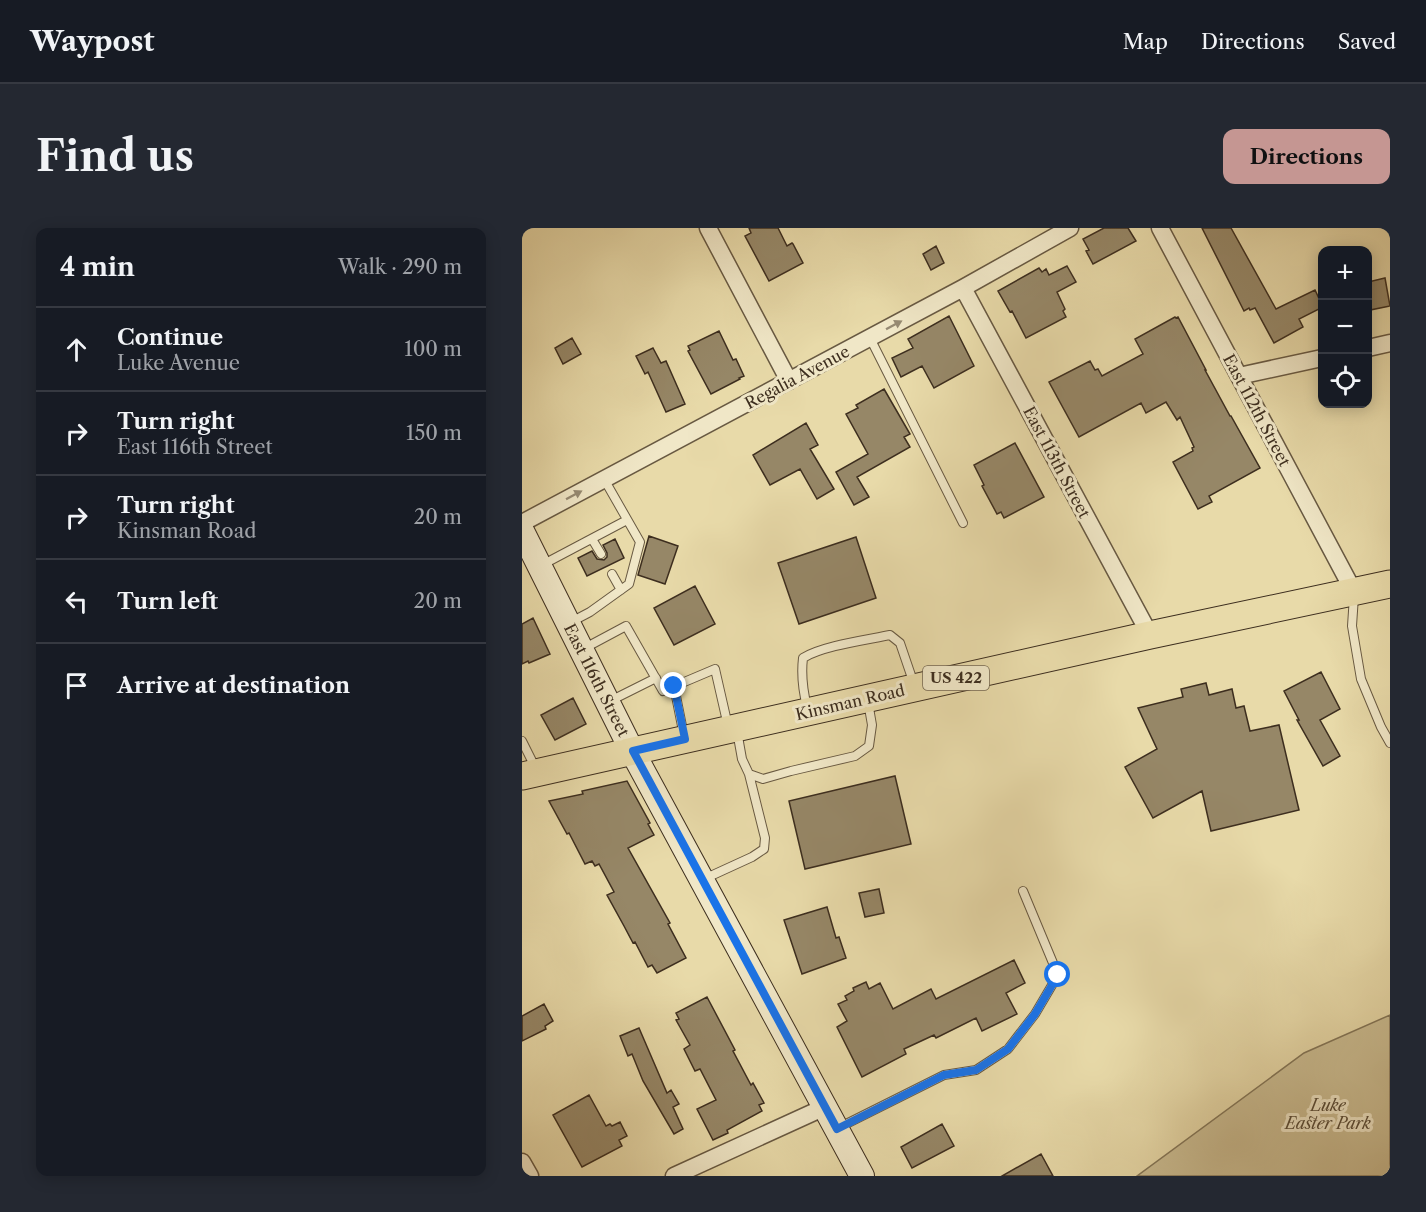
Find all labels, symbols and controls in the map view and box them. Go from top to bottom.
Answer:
text: Waypost [30,24,154,58]
text: Map [1123,29,1168,54]
text: Directions [1201,29,1305,54]
text: Saved [1338,29,1396,54]
button: Directions [1223,129,1390,184]
text: Find us [36,130,194,182]
map controls [1318,246,1372,408]
button: + [1318,246,1372,300]
text: 4 min [60,251,135,283]
text: Walk · 290 m [338,255,462,279]
button: − [1318,300,1372,354]
one-way arrow [886,320,903,330]
text: Continue [117,324,223,351]
icon: ahead [60,333,93,366]
text: 100 m [404,337,462,361]
street label: Regalia Avenue [741,341,853,413]
street label: East 112th Street [1219,350,1295,470]
text: Luke Avenue [117,351,240,375]
button: locate [1318,354,1372,408]
street label: East 113th Street [1019,403,1095,522]
text: Turn right [117,408,235,435]
icon: right [60,417,93,450]
text: 150 m [406,421,462,445]
text: East 116th Street [117,435,272,459]
one-way arrow [565,490,582,500]
text: Turn right [117,492,235,519]
icon: right [60,501,93,534]
text: 20 m [414,505,462,529]
text: Kinsman Road [117,519,256,543]
icon: left [60,585,93,618]
text: Turn left [117,588,218,615]
text: 20 m [414,589,462,613]
street label: East 116th Street [560,620,634,740]
road number: US 422 [923,666,989,690]
icon: arrive [60,669,93,702]
text: Arrive at destination [117,672,350,699]
route end [660,672,686,698]
street label: Kinsman Road [793,680,907,724]
route start [1044,961,1070,987]
park label: Luke Easter Park [1283,1095,1372,1133]

